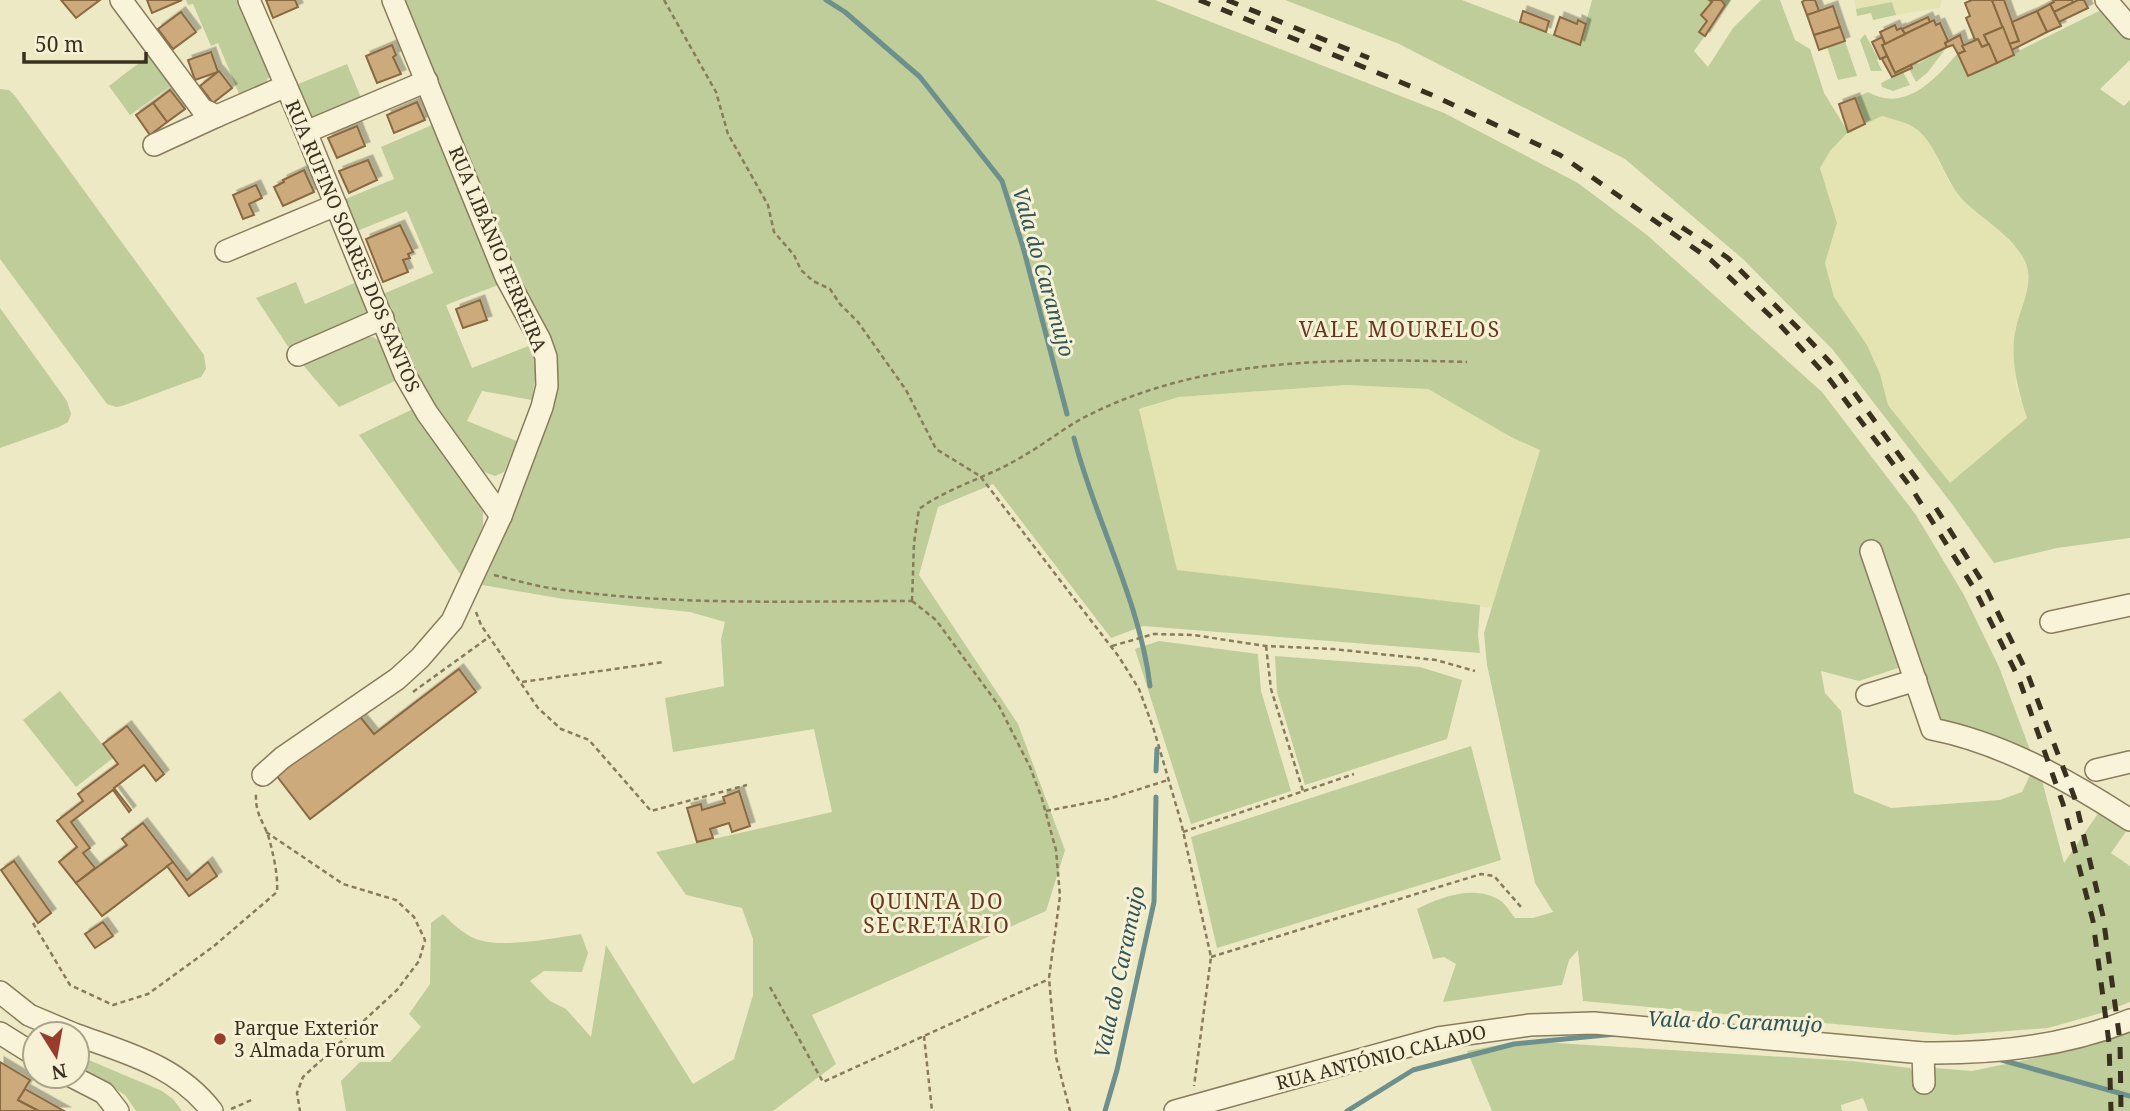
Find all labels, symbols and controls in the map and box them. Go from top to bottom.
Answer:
scale bar [24,21,147,65]
text: 50 m [35,30,84,58]
street label: RUA RUFINO SOARES DOS SANTOS [279,96,427,396]
street label: RUA LIBÂNIO FERREIRA [443,142,553,356]
water label: Vala do Caramujo [1006,184,1082,360]
district label: VALE MOURELOS [1299,315,1501,343]
water label: Vala do Caramujo [1087,883,1151,1061]
district label: QUINTA DO SECRETÁRIO [863,887,1011,939]
water label: Vala do Caramujo [1647,1004,1823,1038]
place label: Parque Exterior 3 Almada Forum [234,1015,385,1063]
street label: RUA ANTÓNIO CALADO [1273,1018,1489,1096]
north arrow [21,1020,91,1090]
marker: Parque Exterior 3 Almada Forum [212,1031,228,1047]
text: N [49,1057,69,1086]

